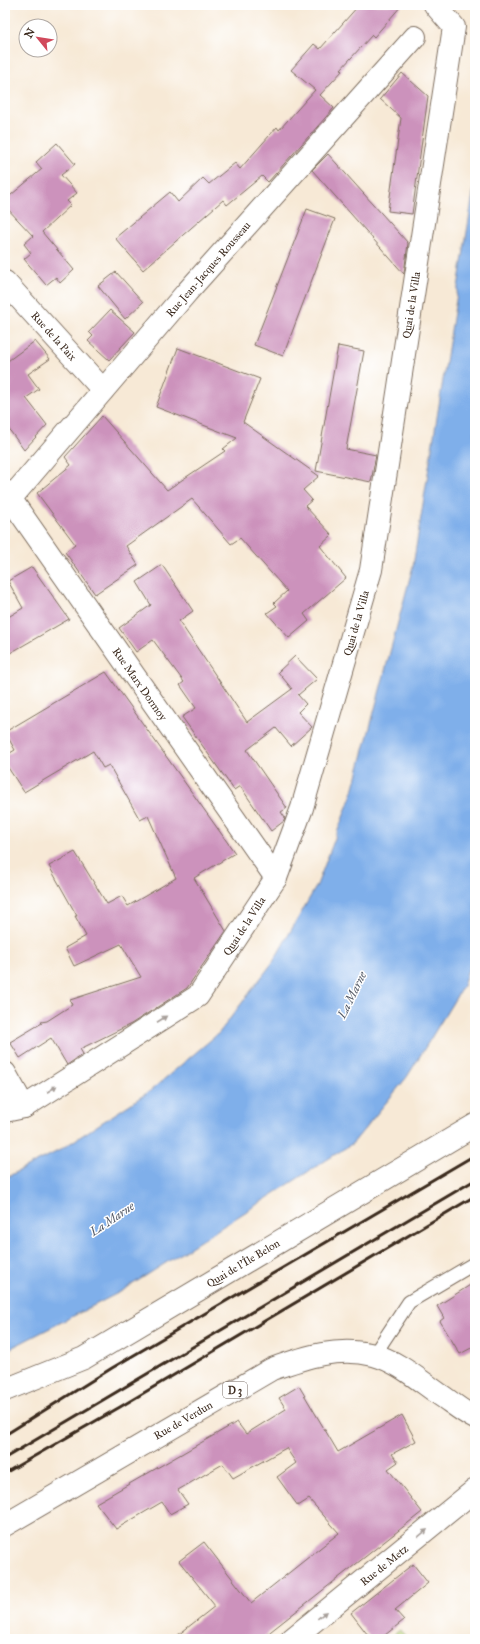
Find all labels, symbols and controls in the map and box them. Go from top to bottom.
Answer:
north arrow [18,18,58,58]
text: N [22,25,38,41]
street label: Rue Jean-Jacques Rousseau [163,219,254,320]
street label: Quai de la Villa [400,270,423,339]
street label: Rue de la Paix [28,309,79,364]
street label: Quai de la Villa [341,589,372,657]
street label: Rue Marx Dormoy [110,645,170,724]
street label: Quai de la Villa [221,894,268,958]
water label: La Marne [334,969,370,1022]
one-way arrow [157,1015,167,1023]
one-way arrow [47,1085,57,1093]
water label: La Marne [86,1199,137,1239]
street label: Quai de l'Île Belon [204,1237,282,1290]
road number: D 3 [223,1382,247,1398]
street label: Rue de Verdun [152,1398,215,1443]
one-way arrow [418,1529,429,1537]
street label: Rue de Metz [358,1542,411,1589]
one-way arrow [317,1610,328,1619]

